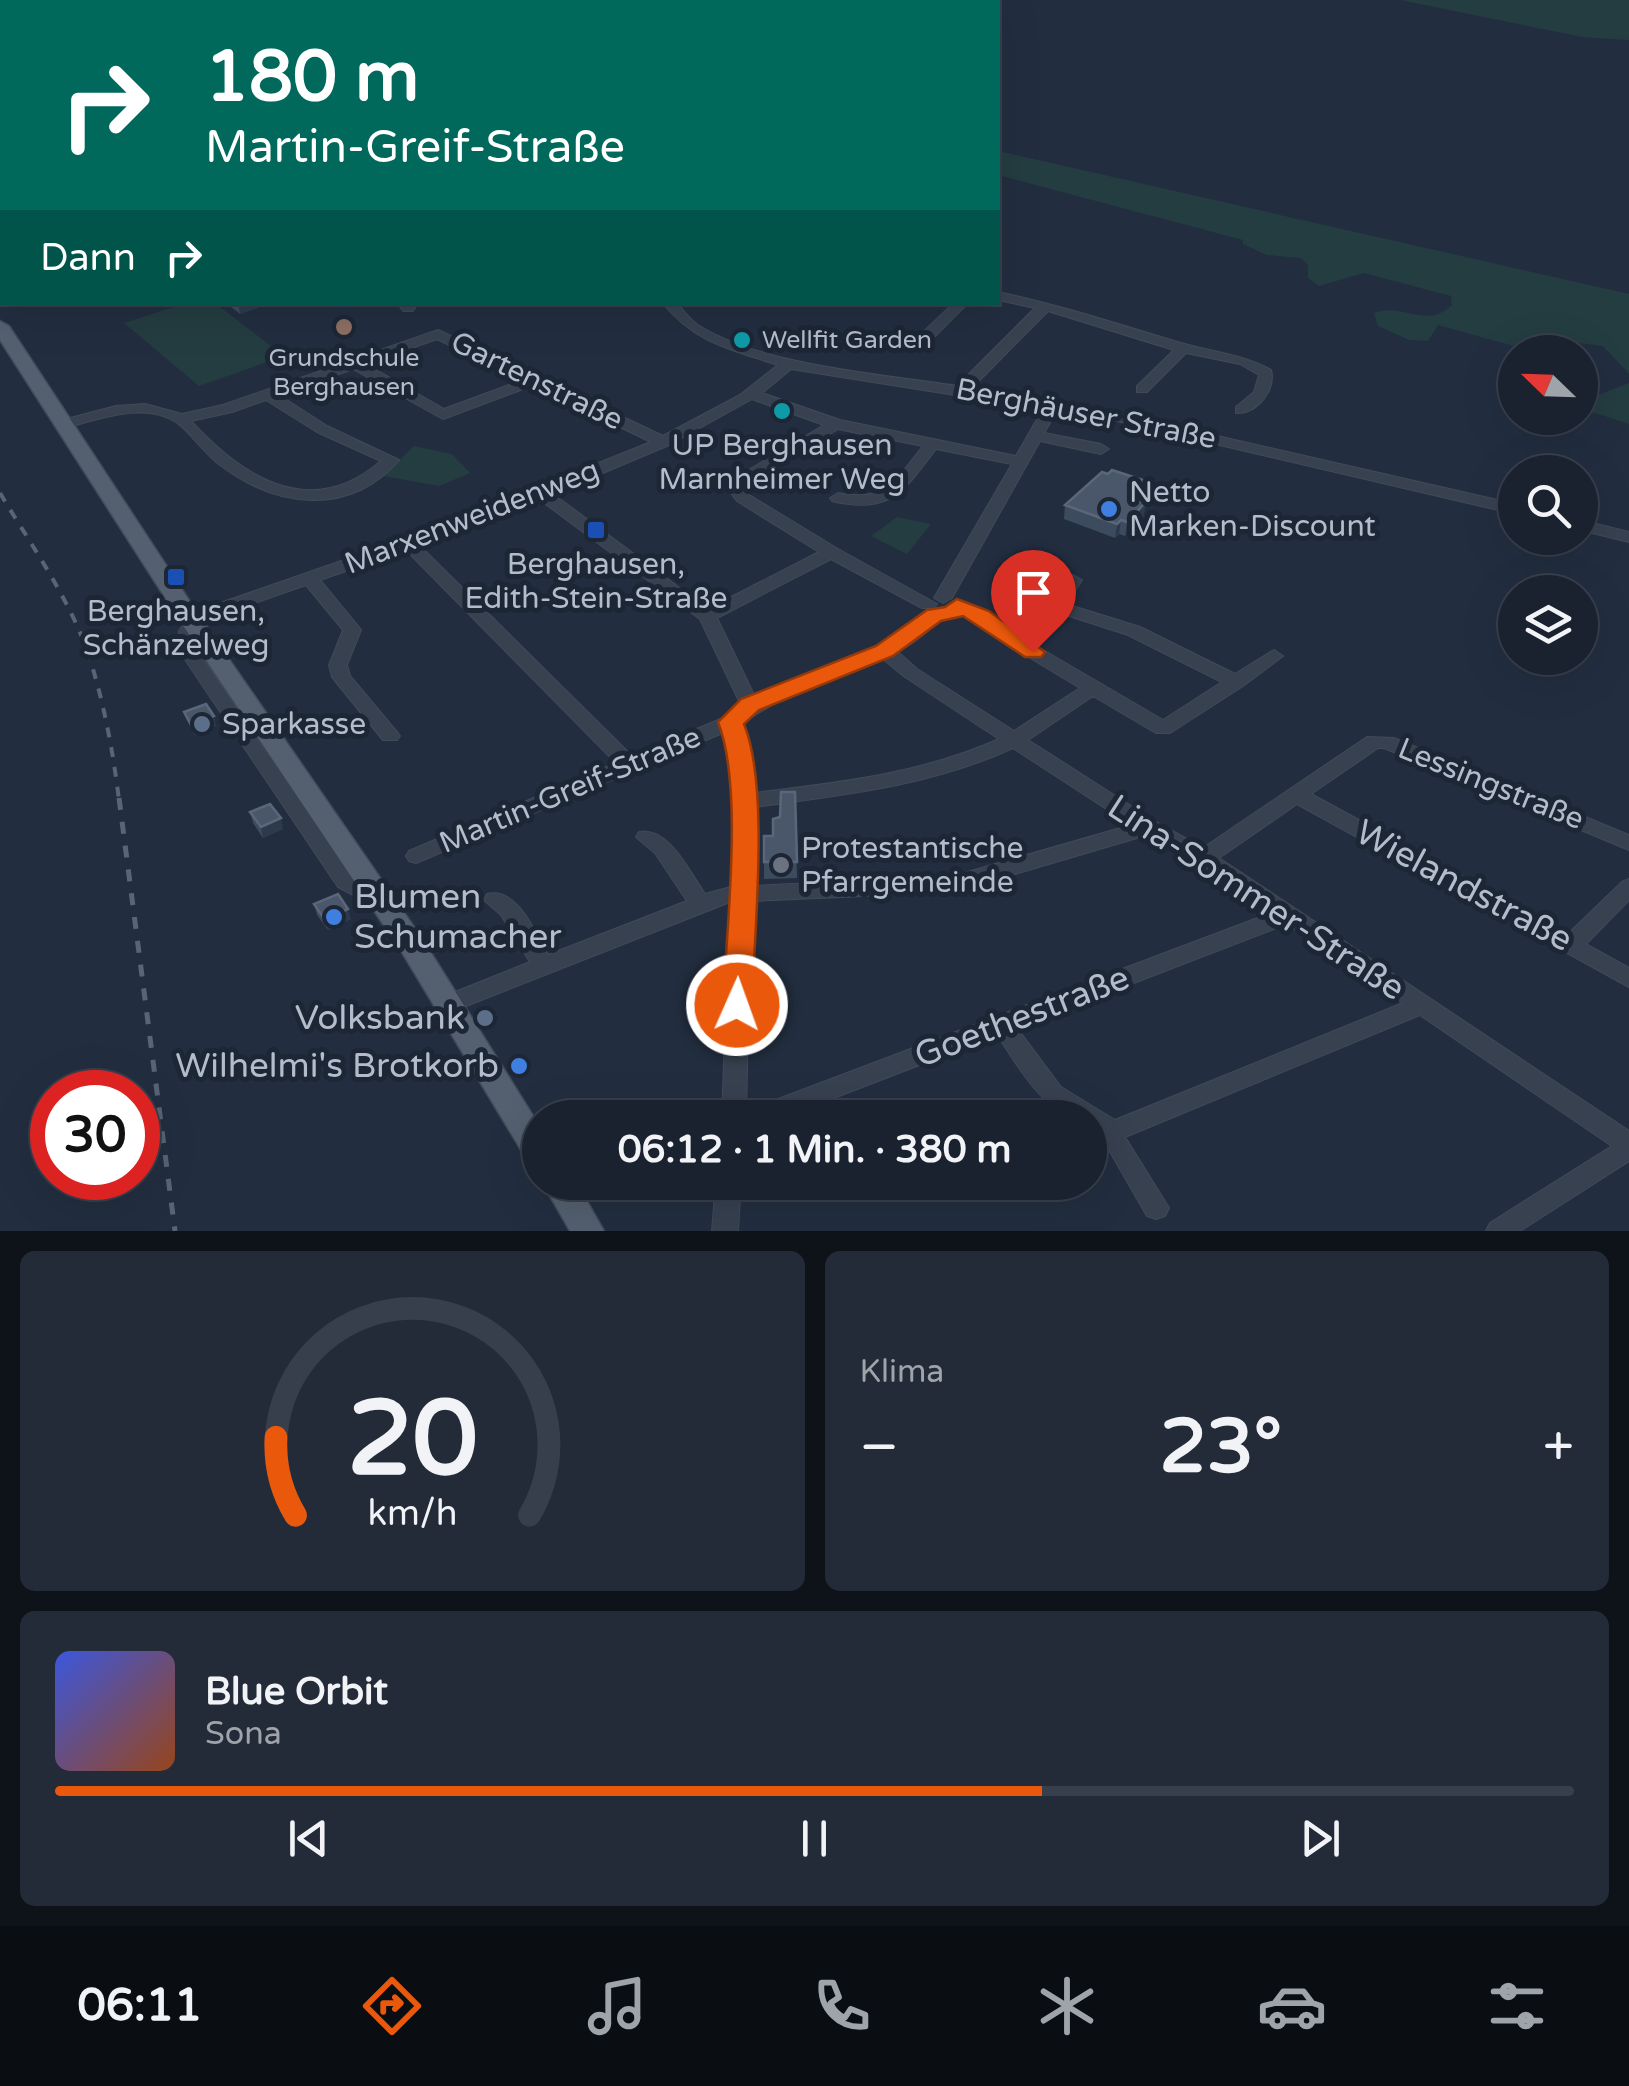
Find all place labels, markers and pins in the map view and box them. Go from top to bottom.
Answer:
marker: Grundschule Berghausen [333,316,355,338]
place label: Wellfit Garden [762,325,932,355]
marker: Wellfit Garden [731,329,753,351]
place label: Grundschule Berghausen [269,343,419,402]
marker: UP Berghausen Marnheimer Weg [771,400,793,422]
place label: UP Berghausen Marnheimer Weg [658,427,906,498]
place label: Netto Marken-Discount [1129,474,1376,545]
marker: Netto Marken-Discount [1098,498,1120,520]
marker: Berghausen, Edith-Stein-Straße [585,519,607,541]
place label: Berghausen, Edith-Stein-Straße [465,546,727,617]
pin [991,550,1076,653]
marker: Berghausen, Schänzelweg [165,566,187,588]
place label: Berghausen, Schänzelweg [83,593,269,664]
place label: Sparkasse [222,706,366,743]
marker: Sparkasse [191,713,213,735]
place label: Protestantische Pfarrgemeinde [801,830,1023,901]
marker: Protestantische Pfarrgemeinde [770,854,792,876]
place label: Blumen Schumacher [354,876,562,958]
marker: Blumen Schumacher [323,906,345,928]
place label: Volksbank [295,997,465,1039]
marker: Volksbank [474,1007,496,1029]
place label: Wilhelmi's Brotkorb [175,1045,499,1087]
marker: Wilhelmi's Brotkorb [508,1055,530,1077]

